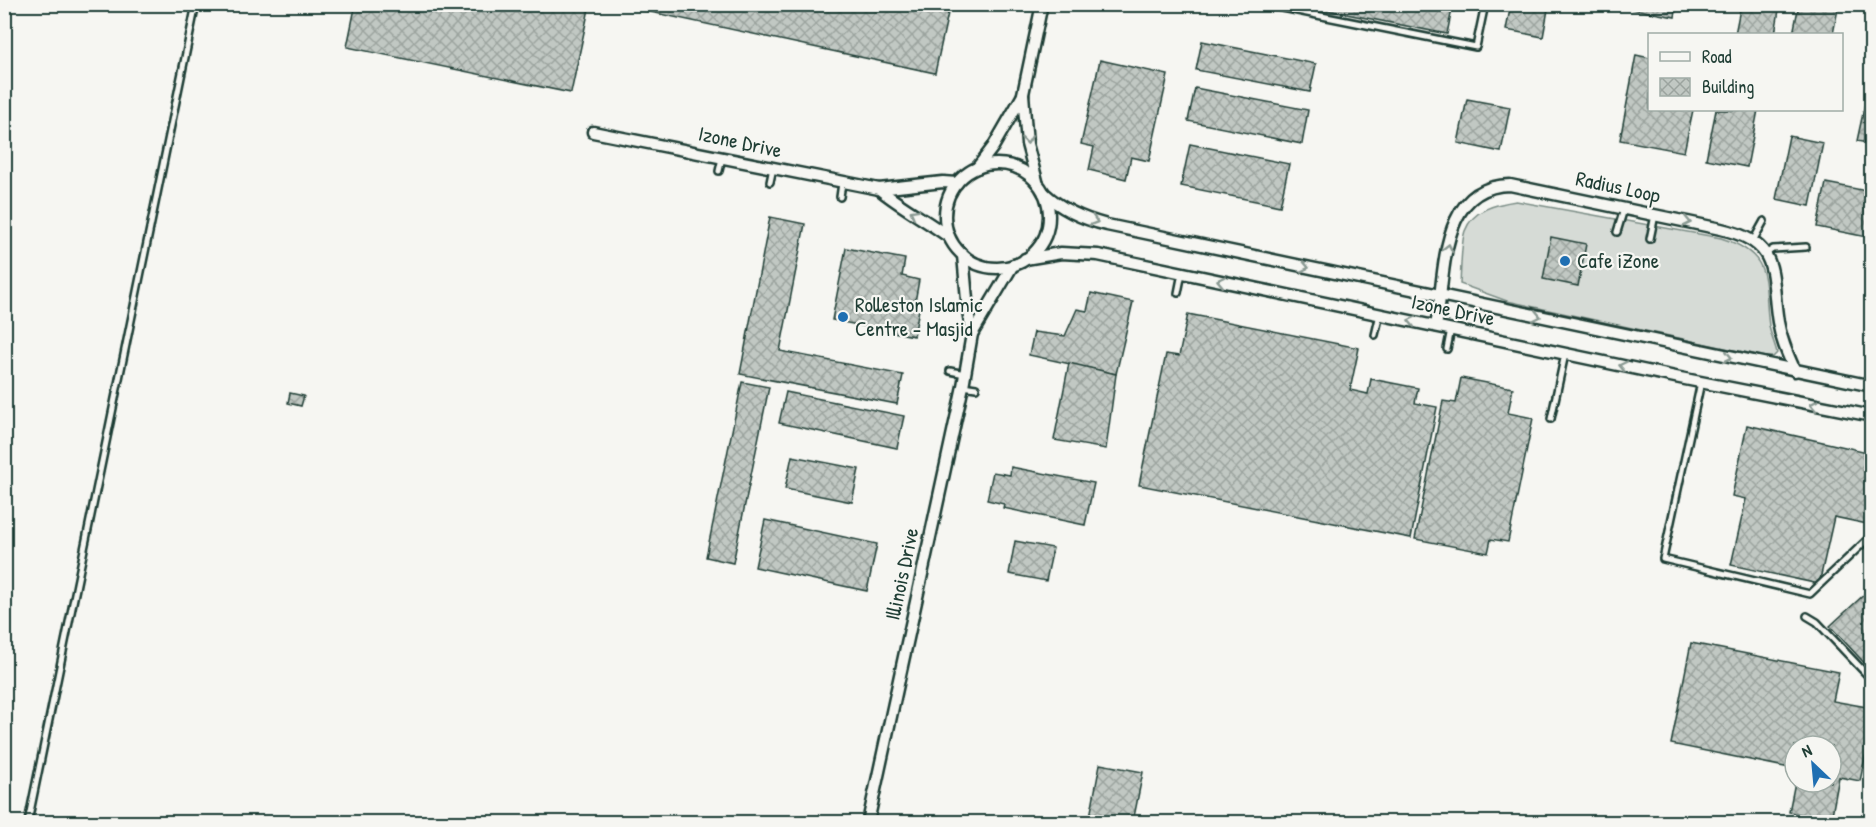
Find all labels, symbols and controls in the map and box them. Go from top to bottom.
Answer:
legend [1648,33,1843,111]
text: Road [1702,44,1732,69]
text: Building [1702,74,1754,99]
street label: Izone Drive [696,119,784,164]
one-way arrow [1021,135,1033,145]
street label: Radius Loop [1573,163,1663,210]
one-way arrow [910,209,920,220]
one-way arrow [1088,214,1099,226]
one-way arrow [1682,215,1692,228]
one-way arrow [1440,243,1453,253]
place label: Cafe iZone [1577,246,1659,275]
marker: Cafe iZone [1558,254,1572,268]
one-way arrow [1300,260,1310,273]
one-way arrow [1216,275,1226,288]
street label: Izone Drive [1409,287,1497,332]
place label: Rolleston Islamic Centre - Masjid [855,290,983,343]
one-way arrow [1532,309,1542,322]
marker: Rolleston Islamic Centre - Masjid [836,310,850,324]
one-way arrow [1407,315,1417,328]
one-way arrow [1722,350,1732,363]
one-way arrow [1618,360,1628,373]
one-way arrow [1809,399,1819,412]
street label: Illinois Drive [878,525,925,623]
north arrow [1783,734,1843,794]
text: N [1798,739,1816,762]

